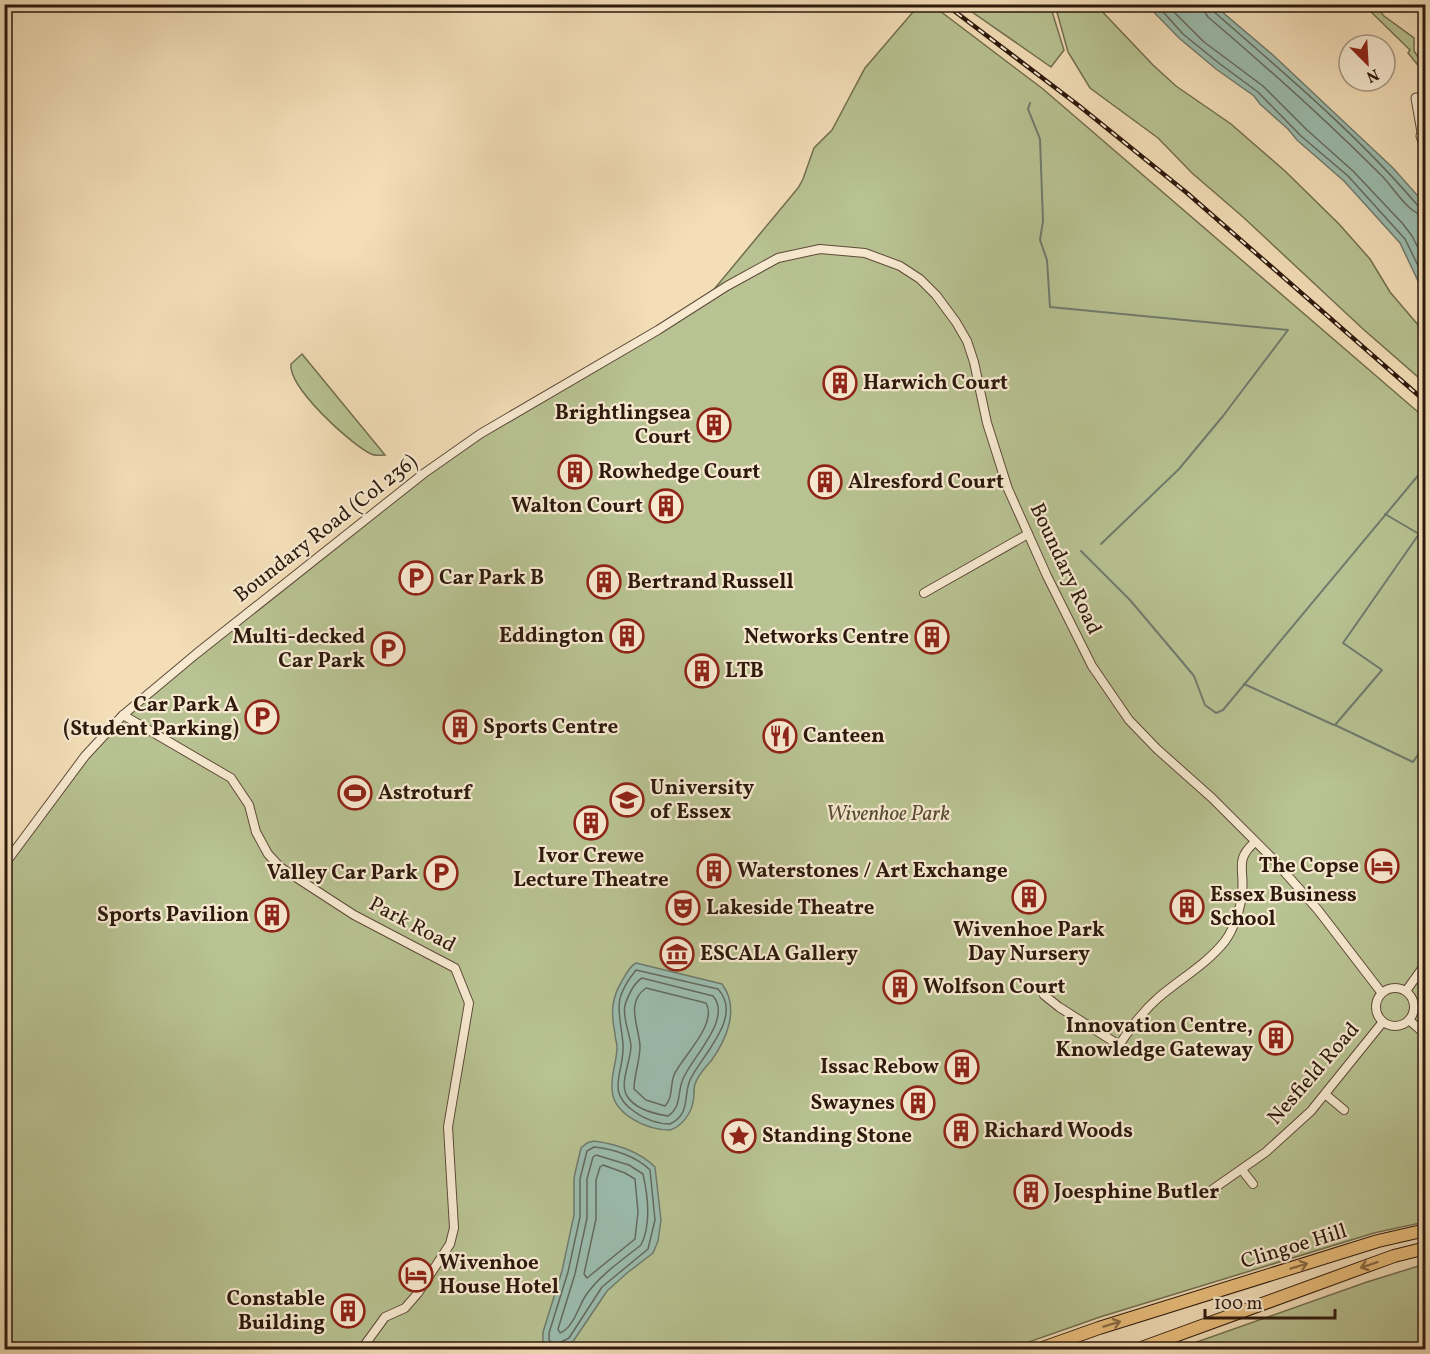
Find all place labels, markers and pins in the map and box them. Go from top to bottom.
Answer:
building icon: Harwich Court [822,365,858,401]
place label: Harwich Court [863,369,1008,398]
place label: Brightlingsea Court [555,399,691,452]
building icon: Brightlingsea Court [696,407,732,443]
building icon: Rowhedge Court [557,454,593,490]
place label: Rowhedge Court [598,458,760,487]
building icon: Alresford Court [807,464,843,500]
place label: Alresford Court [848,468,1004,497]
building icon: Walton Court [648,488,684,524]
place label: Walton Court [511,492,643,521]
parking icon: Car Park B [398,560,434,596]
place label: Car Park B [439,564,544,593]
building icon: Bertrand Russell [586,564,622,600]
place label: Bertrand Russell [627,568,794,597]
building icon: Eddington [609,618,645,654]
building icon: Networks Centre [914,619,950,655]
place label: Eddington [499,622,604,651]
place label: Multi-decked Car Park [232,623,365,676]
place label: Networks Centre [744,623,909,652]
parking icon: Multi-decked Car Park [370,631,406,667]
building icon: LTB [684,653,720,689]
place label: LTB [725,657,764,686]
place label: Car Park A (Student Parking) [63,691,239,744]
parking icon: Car Park A (Student Parking) [244,699,280,735]
building icon: Sports Centre [442,709,478,745]
place label: Sports Centre [483,713,618,742]
restaurant icon: Canteen [762,718,798,754]
place label: Canteen [803,722,885,751]
place label: University of Essex [650,774,755,827]
sports icon: Astroturf [337,775,373,811]
place label: Astroturf [378,779,473,808]
school or university icon: University of Essex [609,782,645,818]
building icon: Ivor Crewe Lecture Theatre [573,805,609,841]
place label: Ivor Crewe Lecture Theatre [513,842,669,895]
hotel icon: The Copse [1364,848,1400,884]
place label: The Copse [1258,852,1359,881]
building icon: Waterstones / Art Exchange [696,853,732,889]
parking icon: Valley Car Park [423,855,459,891]
place label: Waterstones / Art Exchange [737,857,1008,886]
place label: Valley Car Park [267,859,418,888]
building icon: Wivenhoe Park Day Nursery [1011,879,1047,915]
place label: Essex Business School [1210,881,1357,934]
building icon: Essex Business School [1169,889,1205,925]
theatre icon: Lakeside Theatre [665,890,701,926]
place label: Lakeside Theatre [706,894,874,923]
building icon: Sports Pavilion [254,897,290,933]
place label: Sports Pavilion [97,901,249,930]
place label: Wivenhoe Park Day Nursery [953,916,1105,969]
museum icon: ESCALA Gallery [659,936,695,972]
place label: ESCALA Gallery [700,940,858,969]
building icon: Wolfson Court [882,969,918,1005]
place label: Wolfson Court [923,973,1065,1002]
place label: Innovation Centre, Knowledge Gateway [1056,1012,1253,1065]
building icon: Innovation Centre, Knowledge Gateway [1258,1020,1294,1056]
building icon: Issac Rebow [944,1049,980,1085]
place label: Issac Rebow [820,1053,939,1082]
building icon: Swaynes [900,1085,936,1121]
place label: Swaynes [810,1089,895,1118]
building icon: Richard Woods [943,1113,979,1149]
place label: Richard Woods [984,1117,1133,1146]
place icon: Standing Stone [721,1118,757,1154]
place label: Standing Stone [762,1122,912,1151]
building icon: Joesphine Butler [1013,1174,1049,1210]
place label: Joesphine Butler [1053,1178,1219,1207]
place label: Wivenhoe House Hotel [439,1249,559,1302]
hotel icon: Wivenhoe House Hotel [398,1257,434,1293]
place label: Constable Building [227,1285,325,1338]
building icon: Constable Building [330,1293,366,1329]

